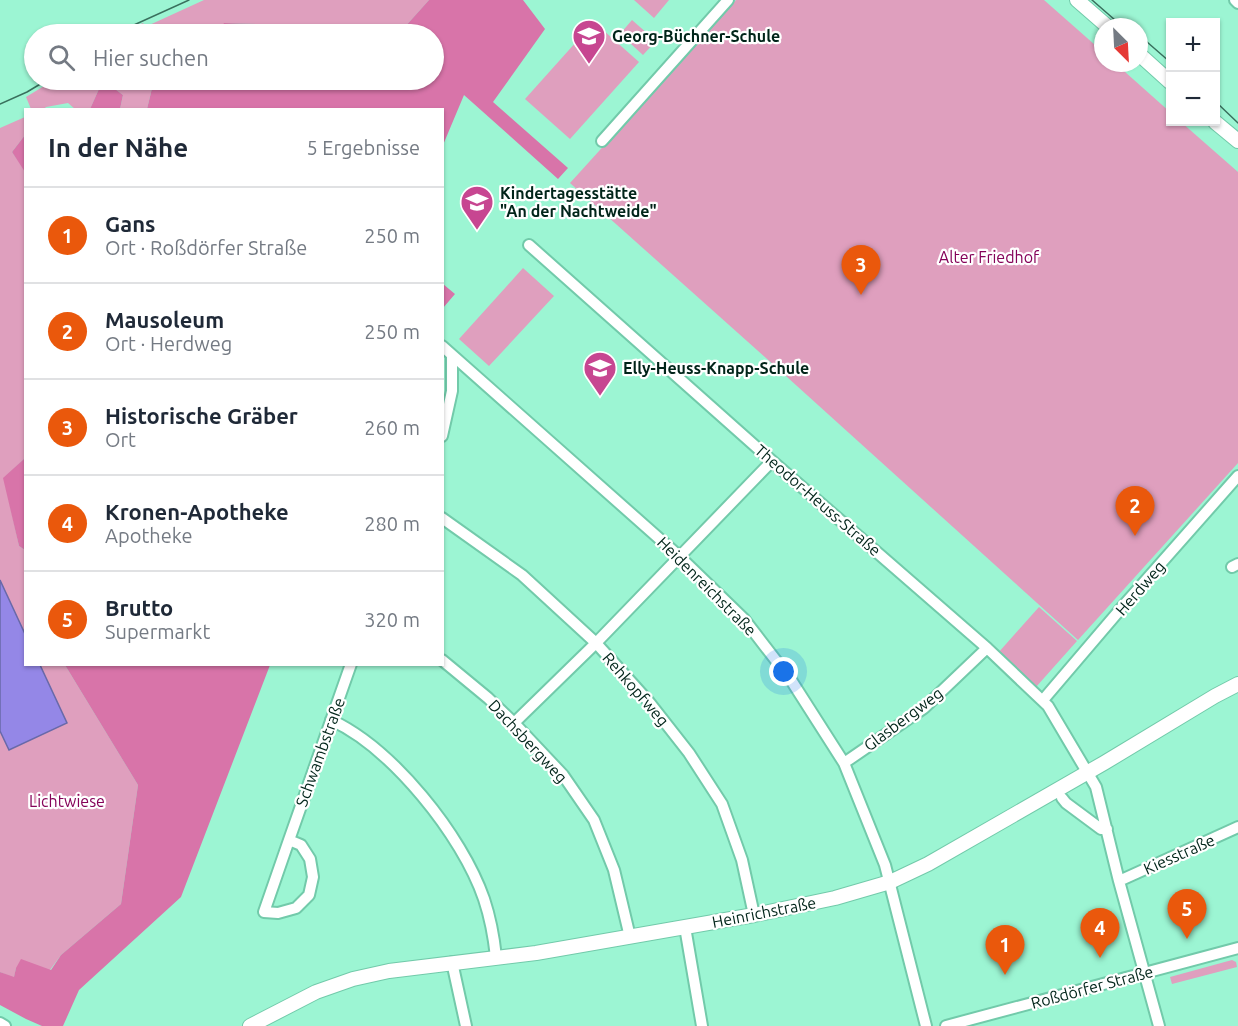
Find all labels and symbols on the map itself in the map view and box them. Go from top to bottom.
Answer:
school or university icon: Georg-Büchner-Schule [571,18,607,65]
north arrow [1094,18,1148,72]
place label: Georg-Büchner-Schule [612,27,780,45]
school or university icon: Kindertagesstätte "An der Nachtweide" [459,184,495,231]
place label: Kindertagesstätte "An der Nachtweide" [500,184,657,220]
pin: 3 [842,246,880,295]
park label: Alter Friedhof [939,248,1040,266]
school or university icon: Elly-Heuss-Knapp-Schule [582,350,618,397]
place label: Elly-Heuss-Knapp-Schule [623,359,809,377]
street label: Theodor-Heuss-Straße [752,441,884,559]
pin: 2 [1116,486,1154,536]
street label: Heidenreichstraße [654,533,760,639]
street label: Herdweg [1112,557,1168,619]
street label: Rehkopfweg [599,649,673,729]
your location [769,657,798,686]
street label: Glasbergweg [860,684,946,754]
street label: Schwambstraße [292,695,348,809]
street label: Dachsbergweg [485,696,571,786]
park label: Lichtwiese [29,792,105,810]
street label: Kiesstraße [1141,830,1217,878]
pin: 5 [1168,890,1206,939]
street label: Heinrichstraße [710,893,818,931]
pin: 4 [1080,908,1120,958]
pin: 1 [986,926,1024,975]
street label: Roßdörfer Straße [1029,962,1155,1012]

